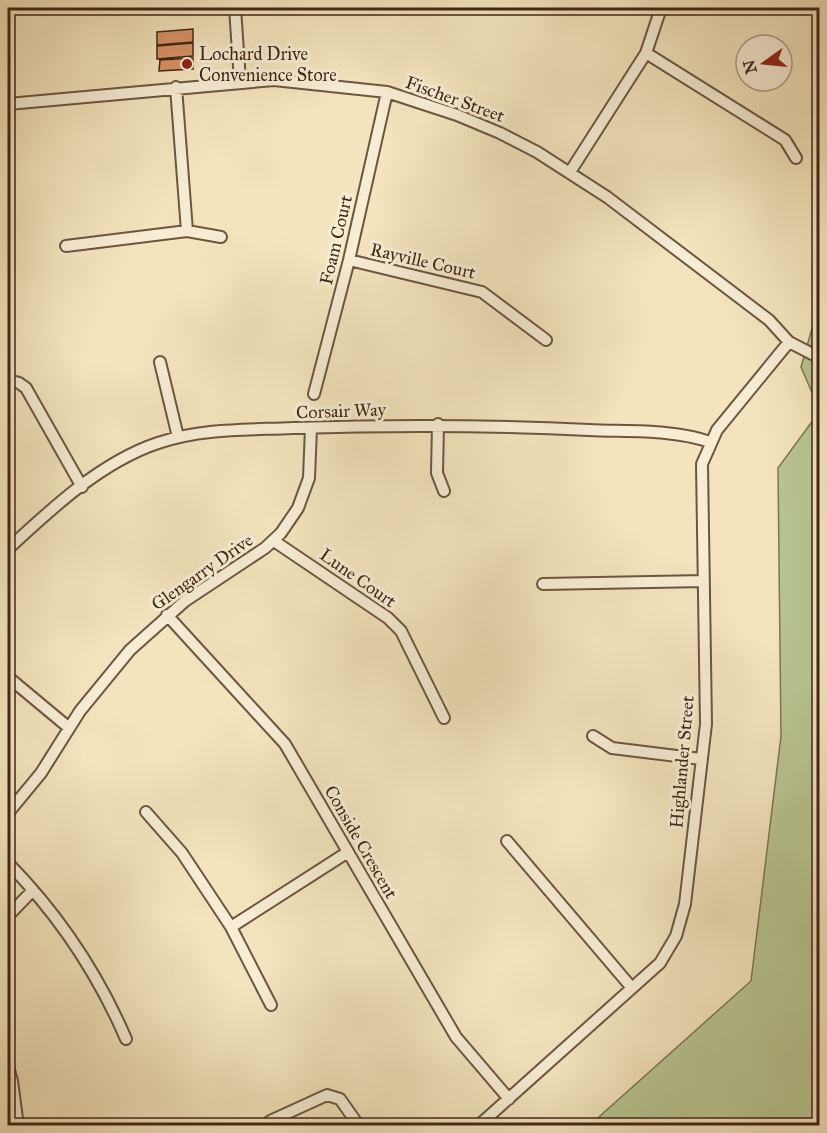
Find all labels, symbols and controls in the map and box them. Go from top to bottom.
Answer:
north arrow [734,33,794,93]
place label: Lochard Drive Convenience Store [199,43,337,86]
marker: Lochard Drive Convenience Store [180,57,194,71]
text: N [739,57,761,76]
street label: Fischer Street [403,71,508,127]
street label: Foam Court [315,192,357,287]
street label: Rayville Court [368,238,478,284]
street label: Corsair Way [296,398,387,424]
street label: Glengarry Drive [147,529,257,616]
street label: Lune Court [316,544,401,613]
street label: Highlander Street [665,694,700,829]
street label: Conside Crescent [320,781,403,903]

